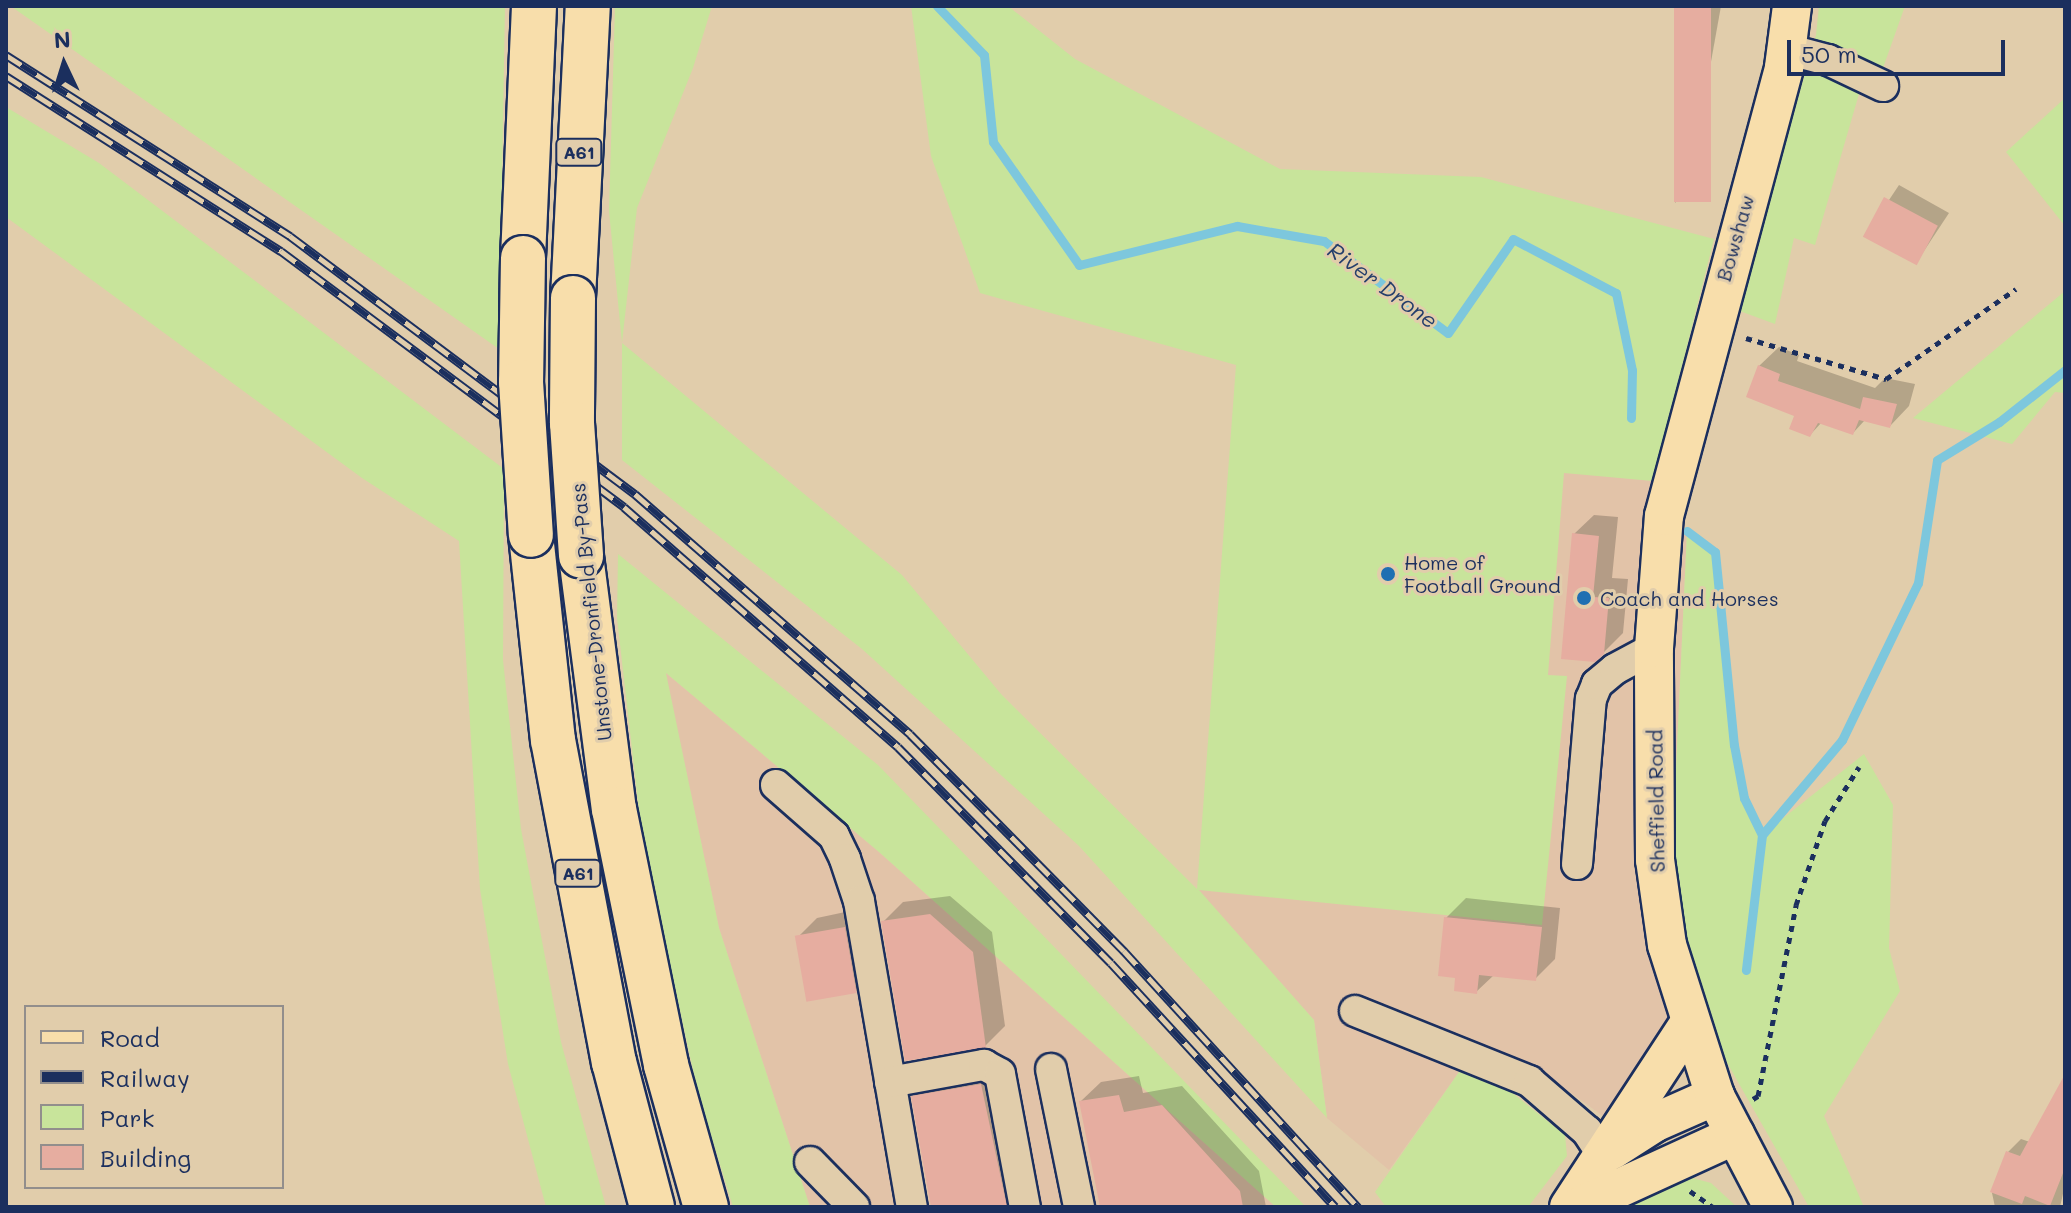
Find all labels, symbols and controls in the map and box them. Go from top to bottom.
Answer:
north arrow [24,24,104,104]
scale bar [1791,24,2009,74]
text: N [53,25,72,55]
text: 50 m [1801,38,1857,69]
road number: A61 [555,138,603,166]
street label: Bowshaw [1711,192,1759,284]
water label: River Drone [1323,236,1443,334]
street label: Unstone-Dronfield By-Pass [566,482,616,742]
place label: Home of Football Ground [1404,550,1561,597]
marker: Home of Football Ground [1379,565,1397,583]
place label: Coach and Horses [1600,586,1779,610]
marker: Coach and Horses [1575,589,1593,607]
street label: Sheffield Road [1643,729,1669,873]
road number: A61 [554,859,602,887]
legend [24,1005,284,1189]
text: Road [100,1022,160,1053]
text: Railway [100,1062,190,1093]
text: Park [100,1102,154,1133]
text: Building [100,1142,191,1173]

